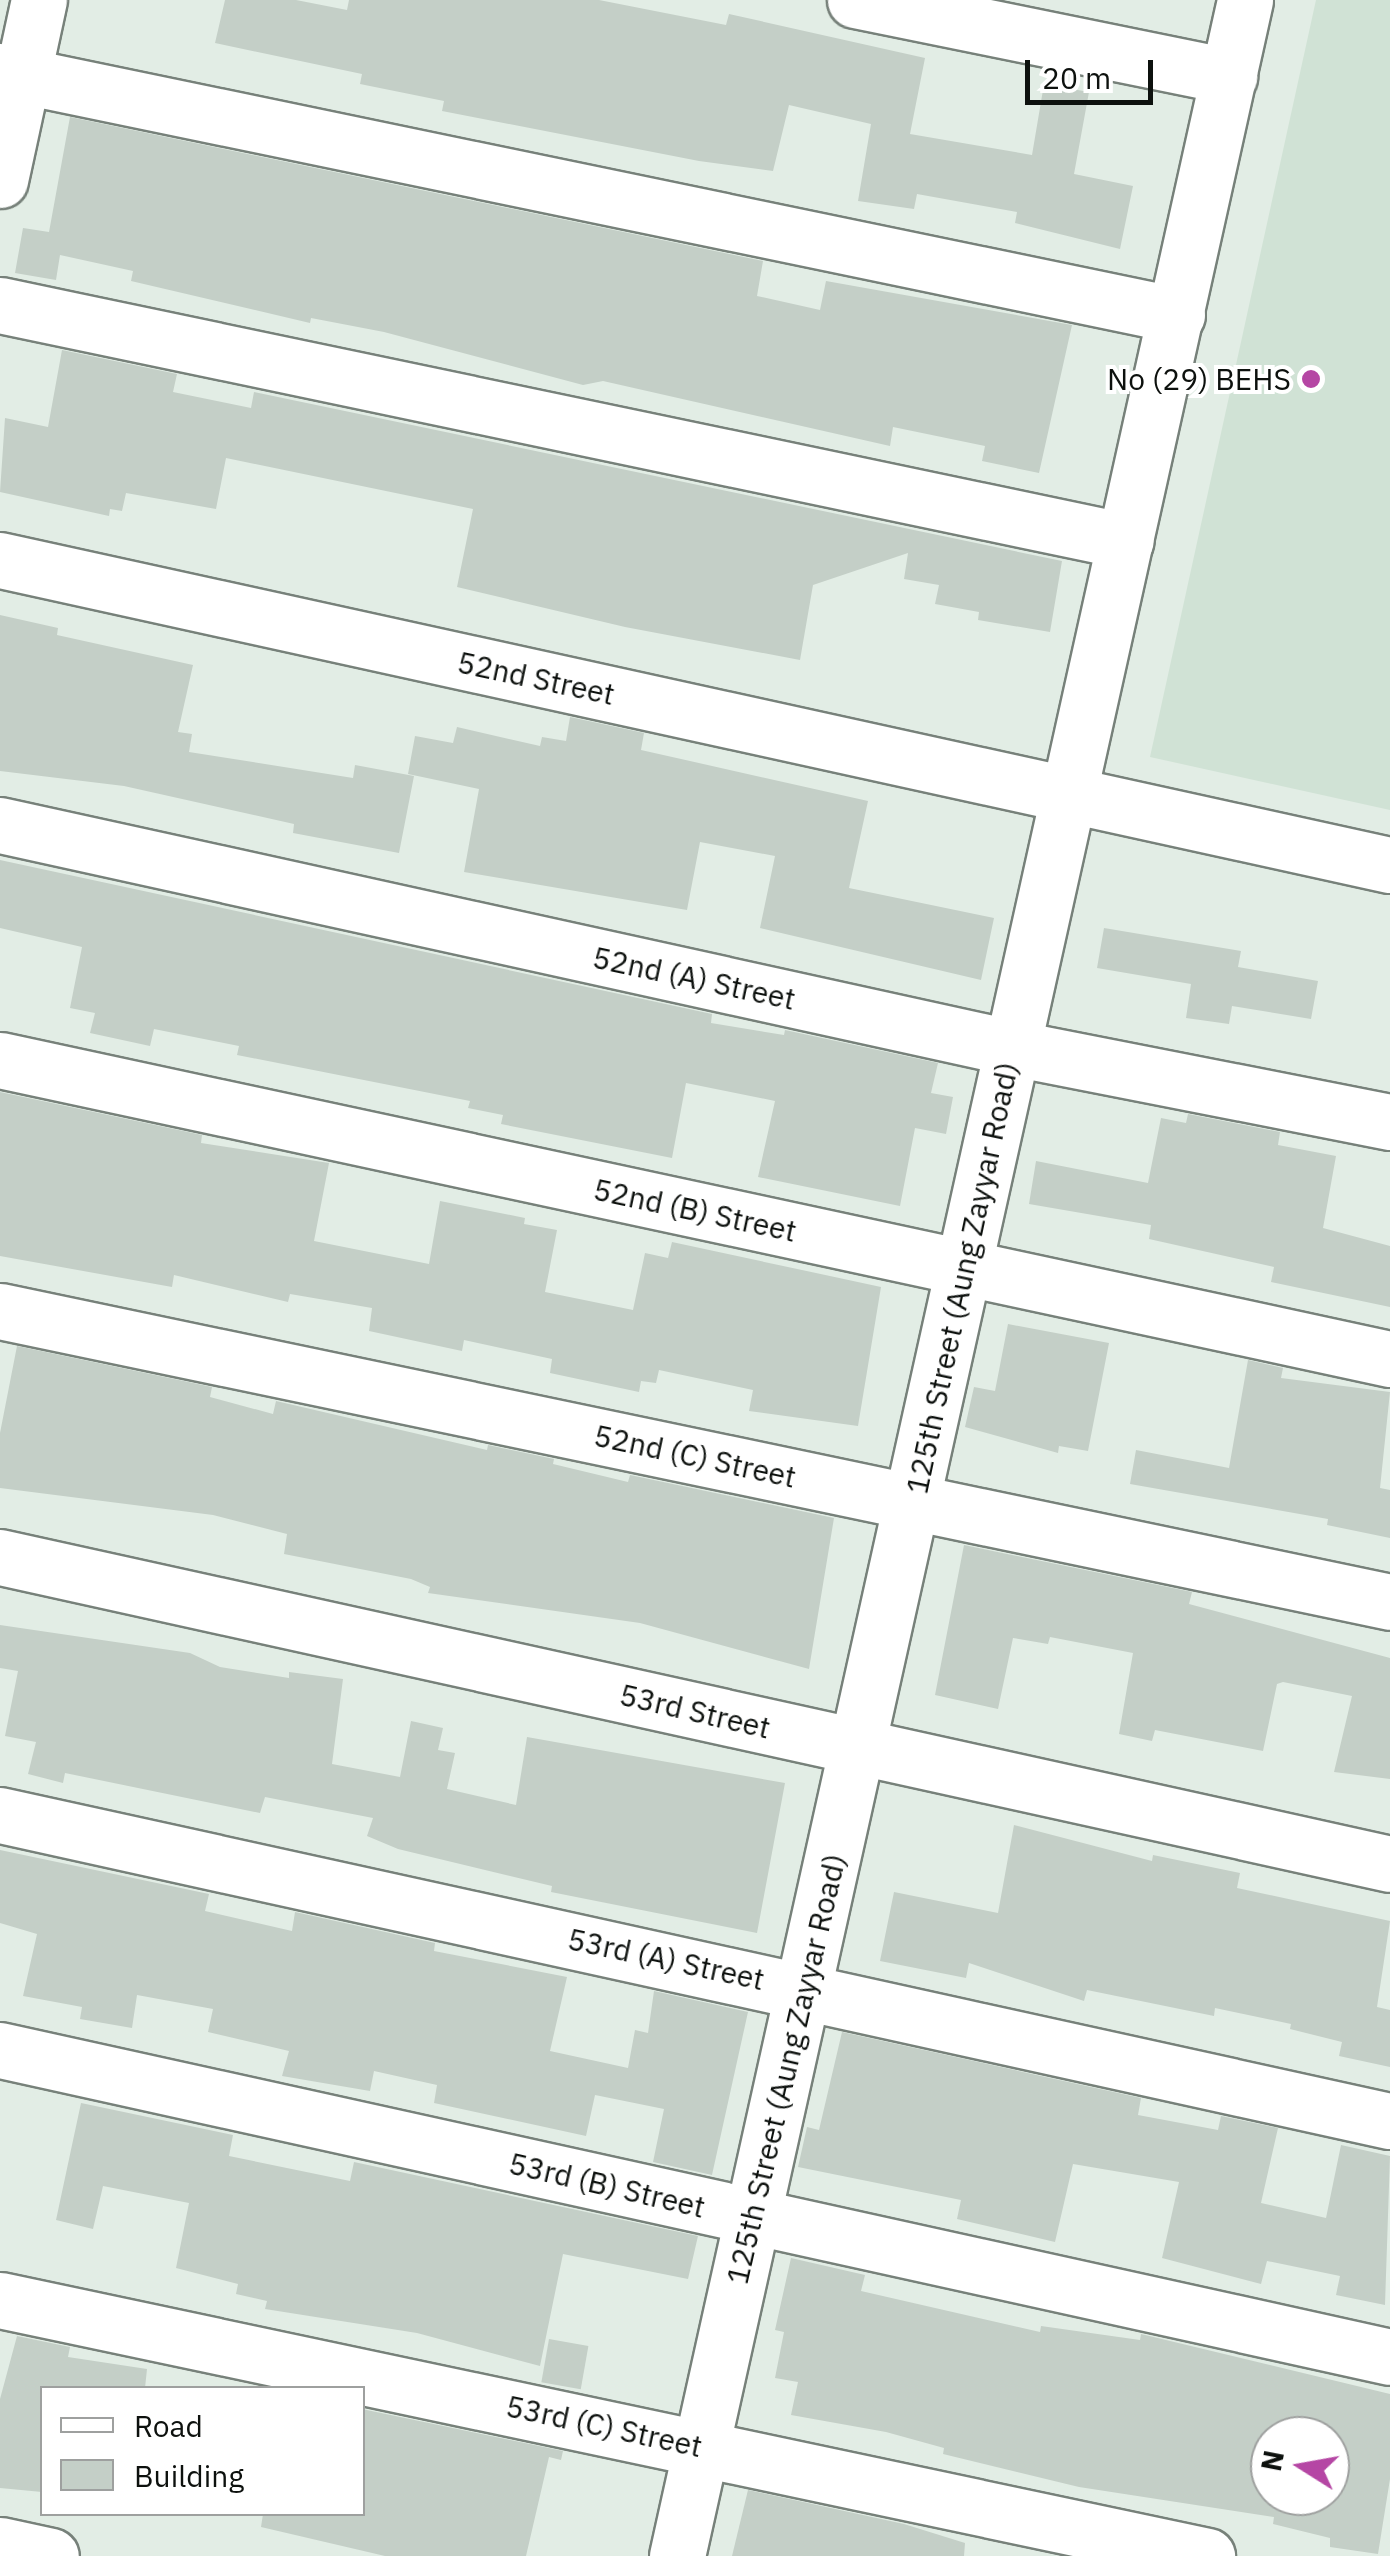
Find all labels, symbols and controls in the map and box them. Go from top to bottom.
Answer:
scale bar [1030,40,1158,102]
text: 20 m [1042,58,1111,97]
place label: No (29) BEHS [1107,361,1291,397]
marker: No (29) BEHS [1300,368,1322,390]
street label: 52nd Street [454,644,618,712]
street label: 52nd (A) Street [589,939,799,1017]
street label: 125th Street (Aung Zayyar Road) [899,1059,1025,1497]
street label: 52nd (B) Street [590,1171,800,1249]
street label: 52nd (C) Street [591,1417,799,1495]
street label: 53rd Street [616,1676,774,1746]
street label: 125th Street (Aung Zayyar Road) [719,1850,853,2288]
street label: 53rd (A) Street [564,1921,768,1997]
street label: 53rd (B) Street [505,2145,709,2225]
legend [40,2386,365,2516]
street label: 53rd (C) Street [503,2388,705,2464]
text: Road [134,2406,203,2445]
north arrow [1250,2416,1350,2516]
text: N [1252,2447,1292,2474]
text: Building [134,2456,244,2495]

